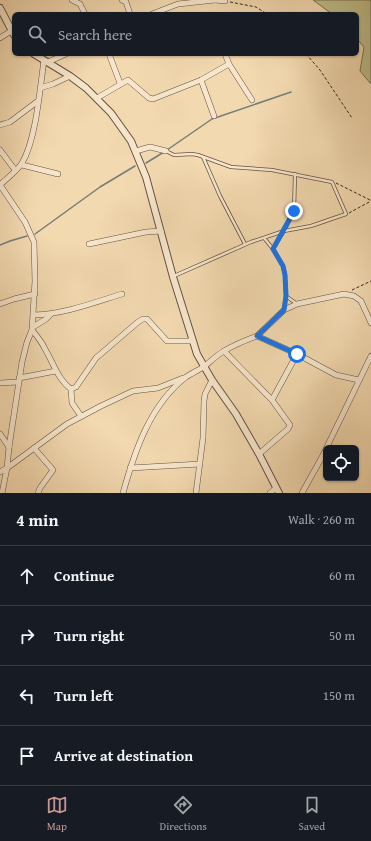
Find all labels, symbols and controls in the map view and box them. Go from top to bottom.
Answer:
search box [12,12,359,56]
icon: search [26,23,48,45]
text: Search here [58,24,132,45]
route end [285,202,303,220]
route start [288,345,306,363]
map controls [323,445,359,481]
button: locate [323,445,359,481]
text: 4 min [16,507,58,532]
text: Walk · 260 m [288,510,355,529]
icon: ahead [16,565,38,587]
text: Continue [54,565,115,586]
text: 60 m [329,566,355,585]
icon: right [16,625,38,647]
text: Turn right [54,625,125,646]
text: 50 m [329,626,355,645]
icon: left [16,685,38,707]
text: Turn left [54,685,113,706]
text: 150 m [323,686,355,705]
icon: arrive [16,745,38,767]
text: Arrive at destination [54,745,193,766]
tab: Map [46,794,68,834]
tab: Directions [160,794,207,834]
tab: Saved [298,794,325,834]

